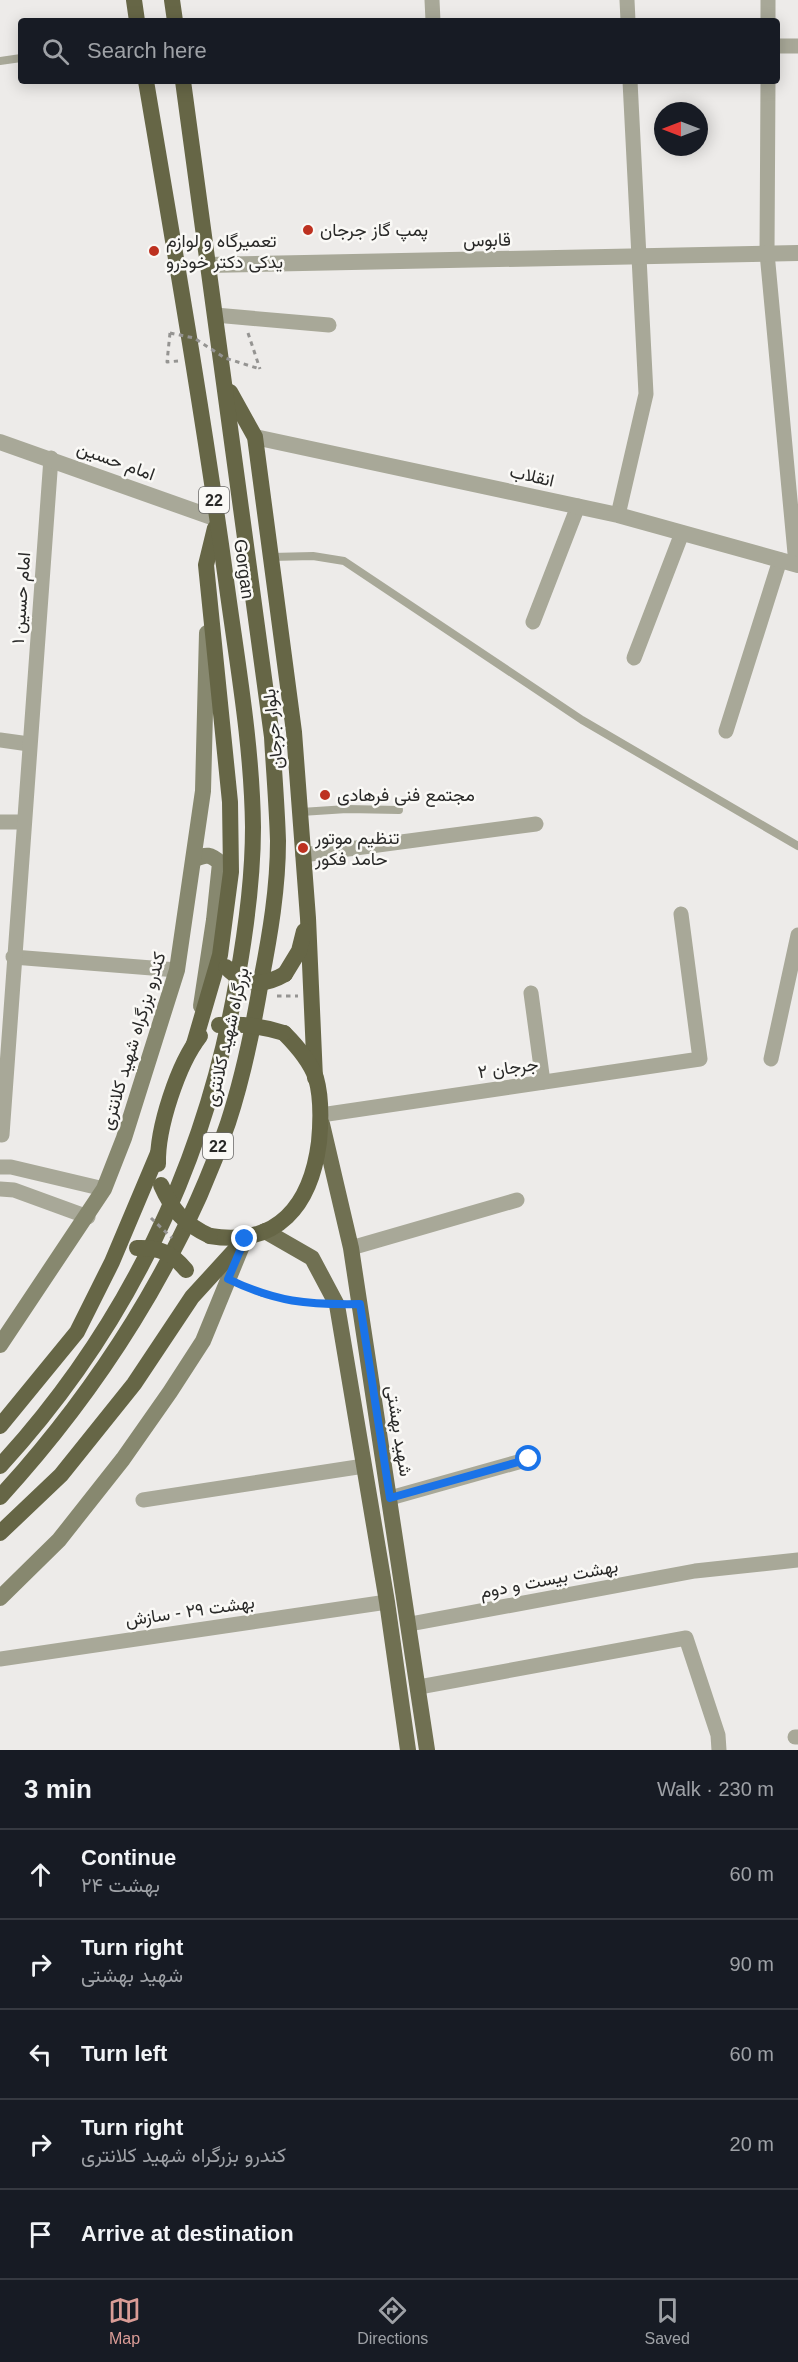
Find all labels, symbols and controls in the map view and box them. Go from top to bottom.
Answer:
search box [18,18,780,84]
icon: search [39,35,72,68]
text: Search here [87,38,207,63]
north arrow [654,102,708,156]
place label: پمپ گاز جرجان [320,220,428,242]
marker: پمپ گاز جرجان [301,223,315,237]
street label: قابوس [463,230,511,251]
place label: تعمیرگاه و لوازم یدکی دکتر خودرو [166,231,283,273]
marker: تعمیرگاه و لوازم یدکی دکتر خودرو [147,244,161,258]
street label: امام حسین [74,438,158,486]
street label: انقلاب [508,461,556,491]
road number: 22 [199,487,229,513]
street label: Gorgan [230,538,258,600]
street label: امام حسین ۱ [8,552,36,645]
street label: بلوار جرجان [259,688,288,770]
place label: مجتمع فنی فرهادی [337,785,475,807]
marker: مجتمع فنی فرهادی [318,788,332,802]
place label: تنظیم موتور حامد فکور [314,828,399,870]
marker: تنظیم موتور حامد فکور [296,841,310,855]
street label: کندرو بزرگراه شهید کلانتری [96,950,171,1132]
street label: بزرگراه شهید کلانتری [201,966,254,1109]
street label: جرجان ۲ [476,1054,540,1083]
road number: 22 [203,1133,233,1159]
route end [231,1225,257,1251]
street label: شهید بهشتی [381,1384,416,1478]
route start [515,1445,541,1471]
street label: بهشت بیست و دوم [478,1556,620,1604]
street label: بهشت ۲۹ - سازش [124,1592,256,1631]
text: 3 min [24,1774,92,1804]
text: Walk · 230 m [657,1778,774,1800]
text: Continue [81,1845,176,1870]
icon: ahead [24,1858,57,1891]
text: 60 m [730,1863,774,1885]
text: بهشت ۲۴ [81,1874,160,1896]
text: Turn right [81,1935,183,1960]
icon: right [24,1948,57,1981]
text: 90 m [730,1953,774,1975]
text: شهید بهشتی [81,1964,183,1986]
icon: left [24,2038,57,2071]
text: Turn left [81,2041,167,2066]
text: 60 m [730,2043,774,2065]
text: Turn right [81,2115,183,2140]
icon: right [24,2128,57,2161]
text: 20 m [730,2133,774,2155]
text: کندرو بزرگراه شهید کلانتری [81,2144,286,2166]
icon: arrive [24,2218,57,2251]
text: Arrive at destination [81,2221,294,2246]
tab: Map [108,2294,141,2348]
tab: Directions [357,2294,428,2348]
tab: Saved [645,2294,690,2348]

